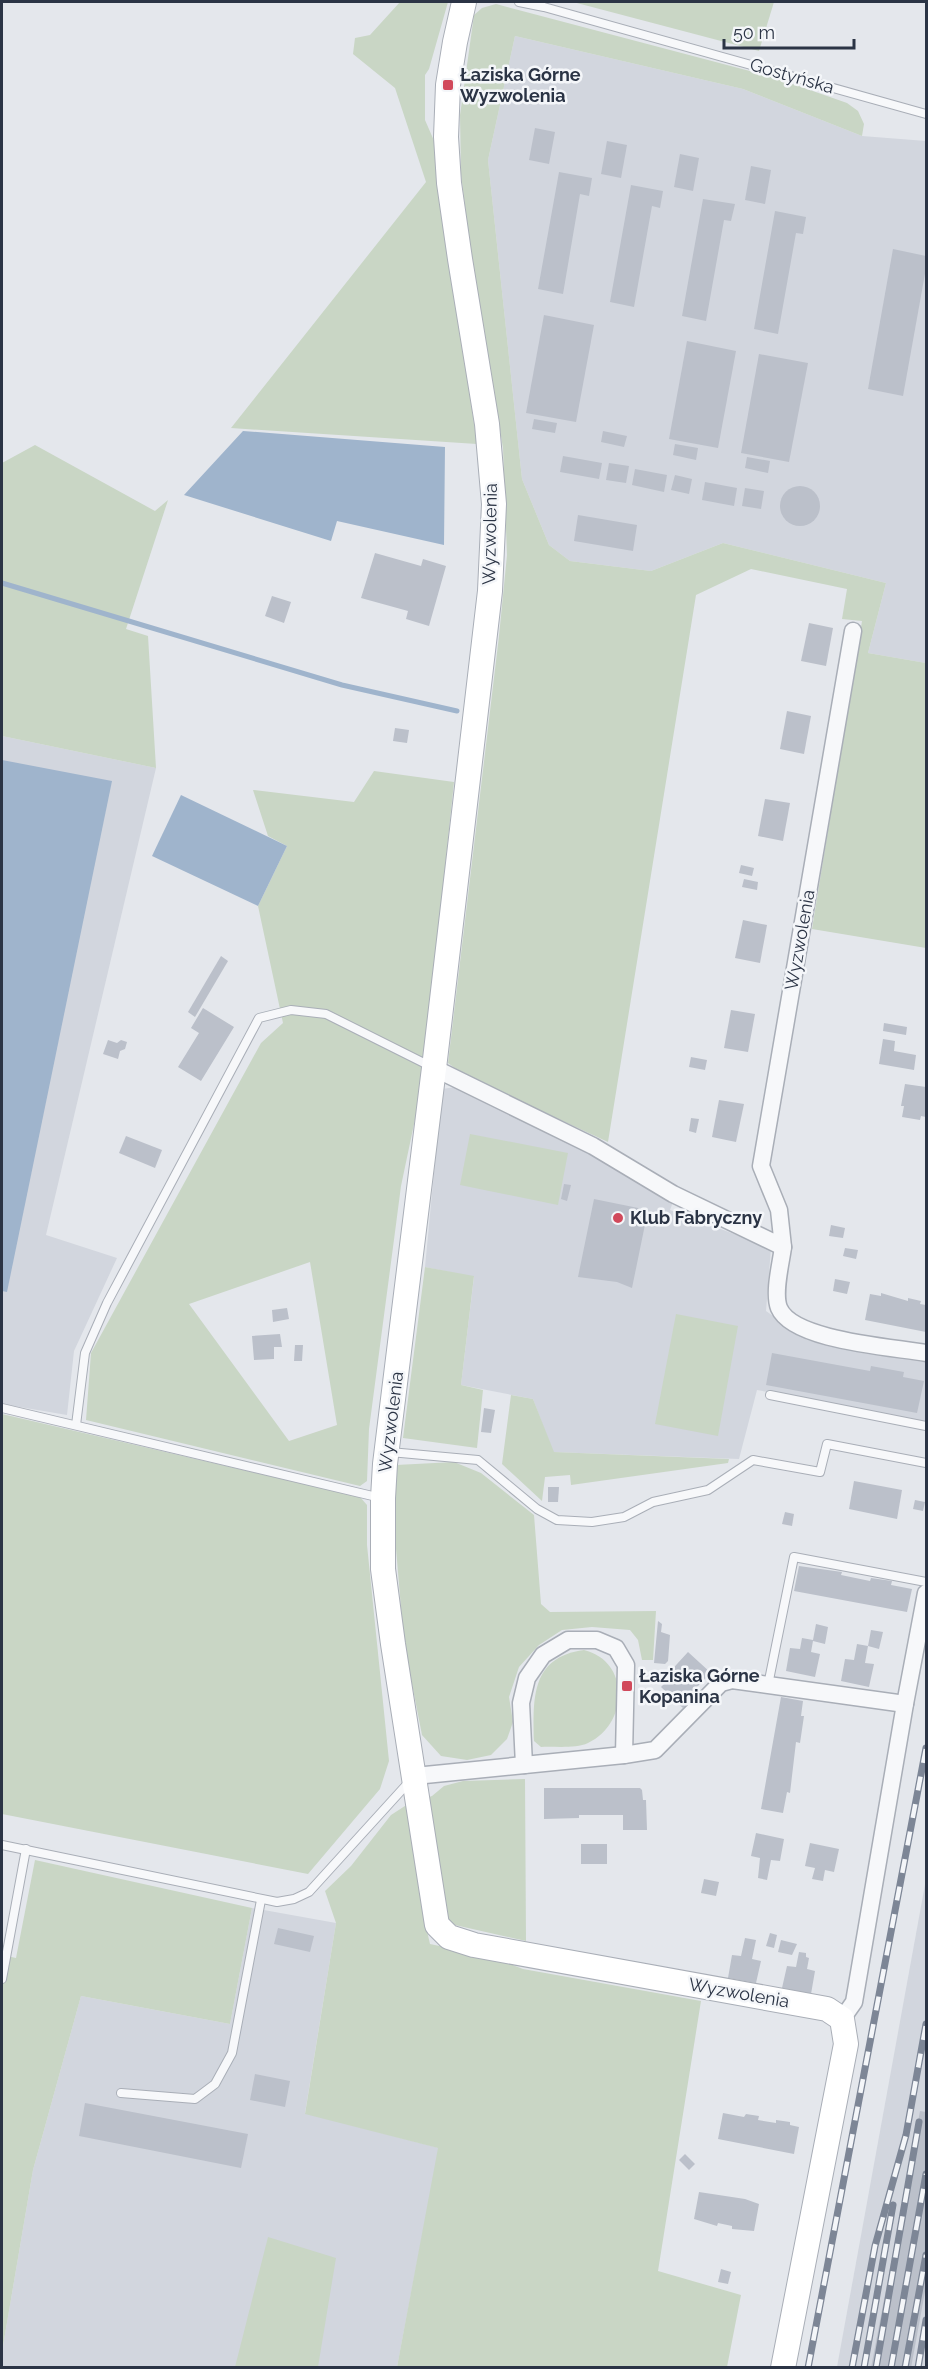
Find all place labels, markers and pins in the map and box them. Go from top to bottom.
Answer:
place label: Łaziska Górne Wyzwolenia [459,64,581,106]
marker: Łaziska Górne Wyzwolenia [441,78,455,92]
place label: Klub Fabryczny [630,1207,762,1228]
marker: Klub Fabryczny [611,1211,625,1225]
place label: Łaziska Górne Kopanina [638,1665,760,1707]
marker: Łaziska Górne Kopanina [620,1679,634,1693]

